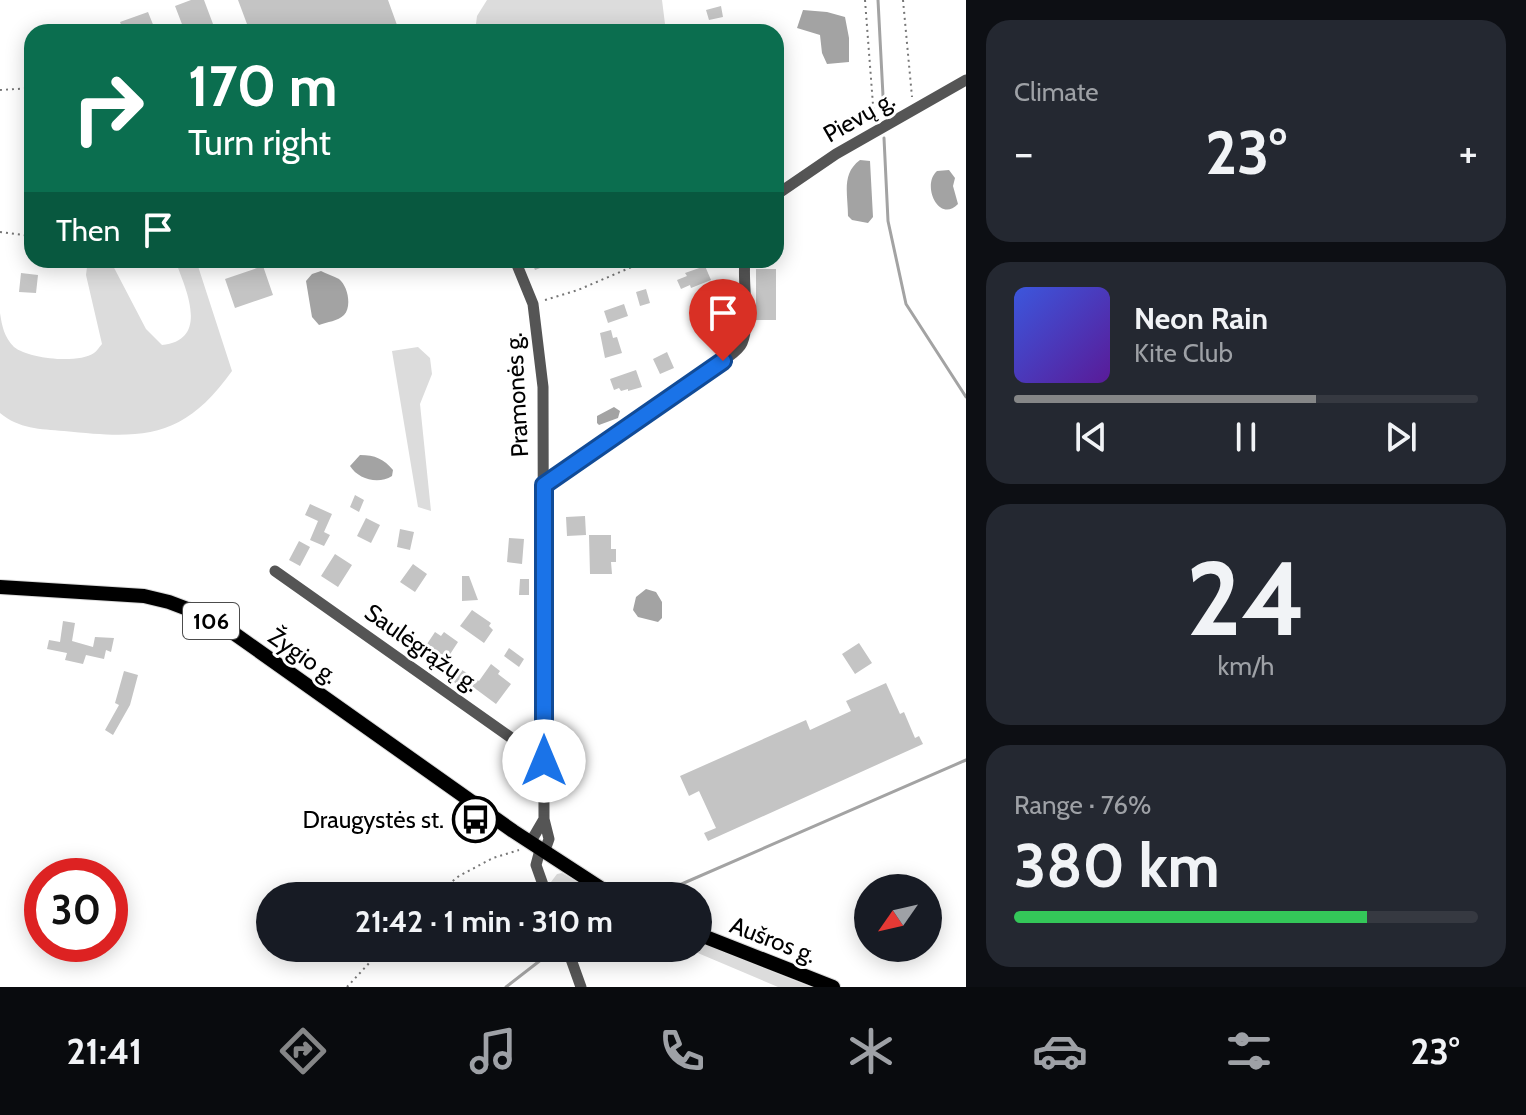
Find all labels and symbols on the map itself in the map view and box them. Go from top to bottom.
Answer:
street label: Pievų g. [818,85,900,149]
pin [689,279,757,361]
street label: Pramonės g. [499,332,534,458]
street label: Saulėgrąžų g. [359,597,485,698]
road number: 106 [183,603,239,639]
street label: Žygio g. [263,621,343,690]
position arrow [502,719,586,803]
bus stop icon: Draugystės st. [451,796,499,844]
place label: Draugystės st. [303,805,444,834]
speed limit sign: 30 [24,858,128,962]
north arrow [854,874,942,962]
street label: Aušros g. [726,910,820,969]

